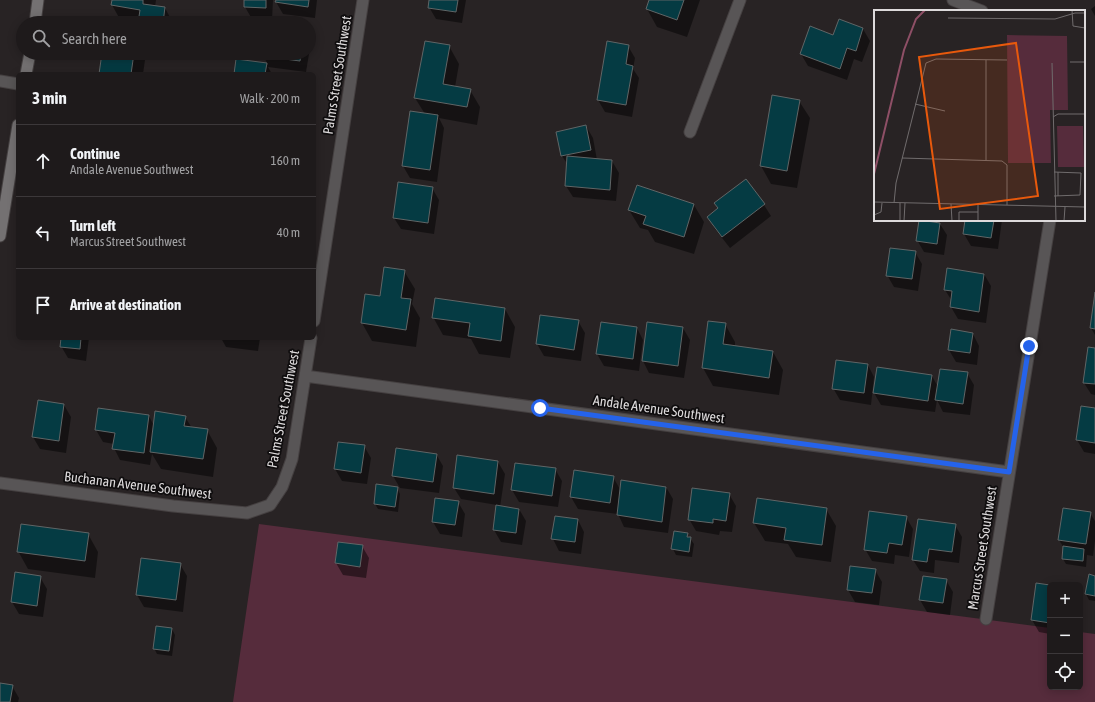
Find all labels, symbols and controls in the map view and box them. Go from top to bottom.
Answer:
inset map [874,10,1085,221]
street label: Palms Street Southwest [320,15,354,135]
search box [16,16,316,60]
icon: search [30,27,52,49]
text: Search here [62,30,127,47]
text: 3 min [32,88,67,108]
text: Walk · 200 m [240,91,300,106]
text: Continue [70,145,120,162]
icon: ahead [32,150,54,172]
text: 160 m [271,153,300,168]
text: Andale Avenue Southwest [70,162,193,177]
text: Turn left [70,217,116,234]
icon: left [32,222,54,244]
text: 40 m [277,225,300,240]
text: Marcus Street Southwest [70,234,186,249]
icon: arrive [32,294,54,316]
text: Arrive at destination [70,296,181,313]
route end [1020,337,1038,355]
street label: Palms Street Southwest [264,349,302,469]
street label: Andale Avenue Southwest [592,392,726,426]
route start [531,399,549,417]
street label: Buchanan Avenue Southwest [63,468,213,502]
street label: Marcus Street Southwest [964,485,1000,611]
map controls [1047,582,1083,690]
button: + [1047,582,1083,618]
button: − [1047,618,1083,654]
button: locate [1047,654,1083,690]

